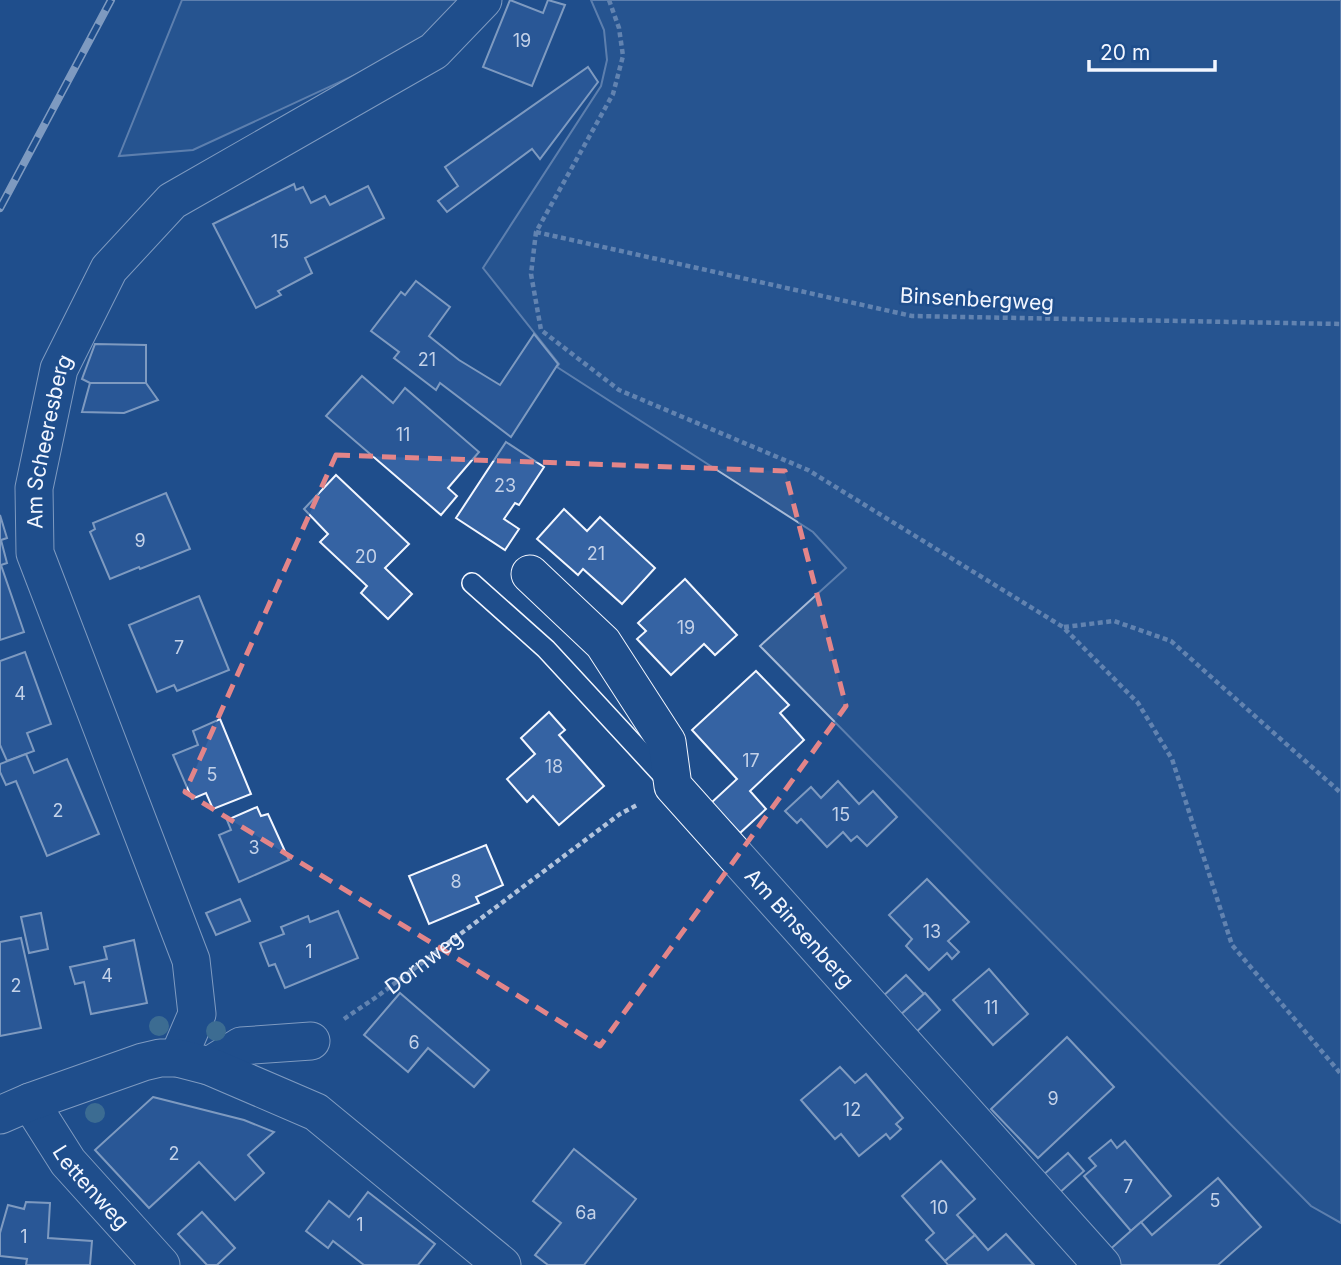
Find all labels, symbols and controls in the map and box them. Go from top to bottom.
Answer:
scale bar [1089,28,1215,72]
house number: 19 [513,30,531,51]
text: 20 m [1100,40,1150,65]
house number: 15 [271,231,289,252]
street label: Binsenbergweg [899,282,1055,316]
house number: 21 [418,349,436,370]
street label: Am Scheeresberg [21,350,77,529]
house number: 11 [396,424,410,445]
house number: 23 [494,475,516,496]
house number: 9 [134,530,146,551]
house number: 21 [587,543,605,564]
house number: 20 [355,546,377,567]
house number: 19 [677,617,695,638]
house number: 7 [174,637,184,658]
house number: 4 [14,683,26,704]
house number: 17 [742,750,760,771]
house number: 18 [545,756,563,777]
house number: 5 [207,764,217,785]
house number: 2 [53,800,63,821]
house number: 15 [832,804,850,825]
house number: 3 [248,837,260,858]
street label: Am Binsenberg [740,863,860,992]
house number: 8 [450,871,462,892]
house number: 13 [923,921,941,942]
street label: Dornweg [380,925,467,999]
house number: 1 [305,941,313,962]
house number: 4 [101,965,113,986]
house number: 2 [11,975,21,996]
house number: 11 [984,997,998,1018]
house number: 6 [408,1032,420,1053]
house number: 9 [1047,1088,1059,1109]
house number: 12 [843,1099,861,1120]
street label: Lettenweg [48,1140,135,1234]
house number: 2 [169,1143,179,1164]
house number: 7 [1123,1176,1133,1197]
house number: 5 [1210,1190,1220,1211]
house number: 10 [930,1197,948,1218]
house number: 6a [575,1202,597,1223]
house number: 1 [356,1214,364,1235]
house number: 1 [20,1226,28,1247]

